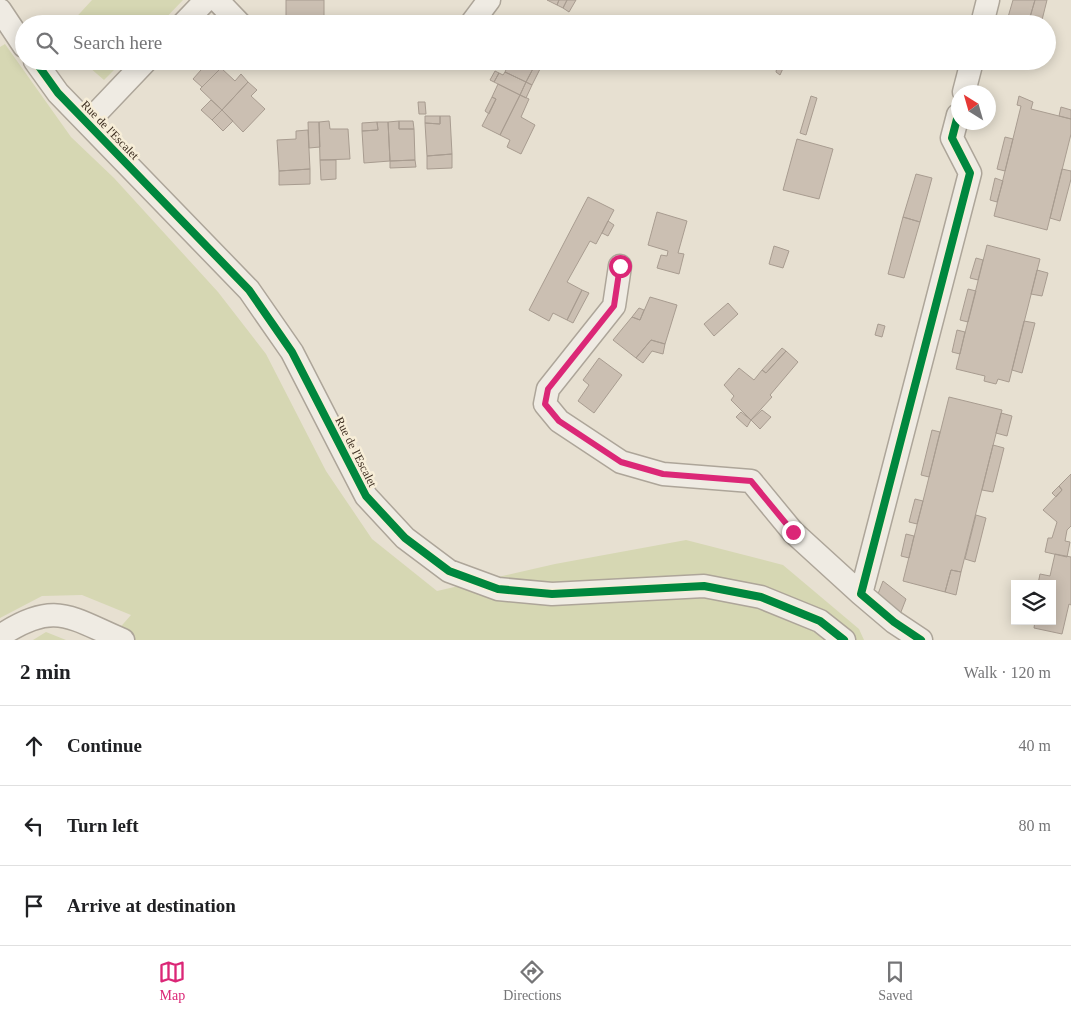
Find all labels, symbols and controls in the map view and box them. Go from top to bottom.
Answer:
search box [15,15,1056,70]
icon: search [33,29,61,57]
text: Search here [73,32,162,53]
north arrow [951,85,996,130]
street label: Rue de l'Escalet [78,98,142,163]
route start [609,255,632,278]
street label: Rue de l'Escalet [332,415,380,490]
route end [782,521,805,544]
map controls [1011,580,1056,625]
button: layers [1011,580,1056,625]
text: 2 min [20,660,71,684]
text: Walk · 120 m [964,664,1051,681]
icon: ahead [20,732,48,760]
text: Continue [67,735,142,756]
text: 40 m [1019,737,1051,754]
icon: left [20,812,48,840]
text: Turn left [67,815,139,836]
text: 80 m [1019,817,1051,834]
icon: arrive [20,892,48,920]
text: Arrive at destination [67,895,236,916]
tab: Map [158,958,186,1004]
tab: Directions [503,958,562,1004]
tab: Saved [878,958,913,1004]

